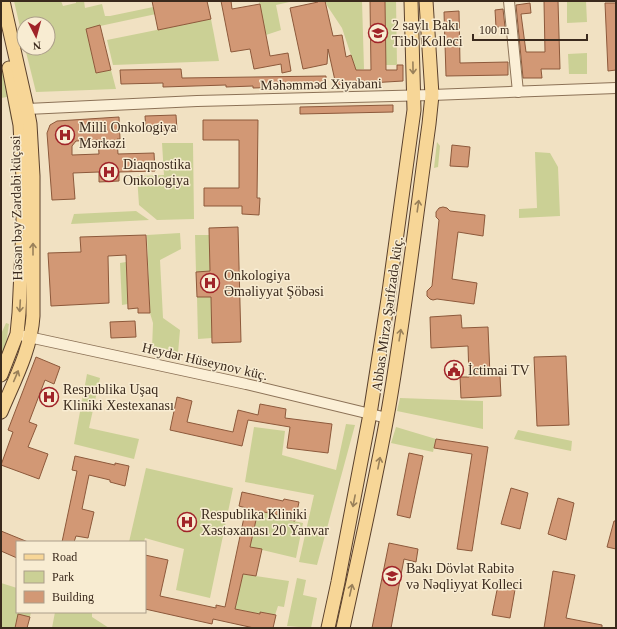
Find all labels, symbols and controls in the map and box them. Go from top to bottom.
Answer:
north arrow [16,16,56,56]
scale bar [473,16,587,42]
place label: 2 saylı Bakı Tibb Kolleci [392,18,463,49]
school or university icon: 2 saylı Bakı Tibb Kolleci [367,22,389,44]
text: 100 m [479,23,510,37]
text: N [32,40,42,52]
one-way arrow [409,61,417,74]
street label: Məhəmməd Xiyabani [260,76,382,93]
place label: Milli Onkologiya Mərkəzi [79,120,177,151]
hospital icon: Milli Onkologiya Mərkəzi [54,124,76,146]
street label: Həsən bəy Zərdabi küçəsi [8,135,25,281]
place label: Diaqnostika Onkologiya [123,157,191,188]
hospital icon: Diaqnostika Onkologiya [98,161,120,183]
one-way arrow [414,200,422,213]
street label: Abbas Mirzə Şərifzadə küç. [369,236,406,392]
one-way arrow [29,243,37,256]
place label: Onkologiya Əməliyyat Şöbəsi [224,268,324,299]
hospital icon: Onkologiya Əməliyyat Şöbəsi [199,272,221,294]
one-way arrow [16,299,23,312]
one-way arrow [396,329,404,342]
street label: Heydər Hüseynov küç. [141,340,269,383]
public building icon: İctimai TV [443,359,465,381]
place label: İctimai TV [468,363,530,378]
one-way arrow [13,370,20,382]
place label: Respublika Uşaq Kliniki Xestexanası [63,382,174,413]
hospital icon: Respublika Uşaq Kliniki Xestexanası [38,386,60,408]
one-way arrow [375,457,383,470]
one-way arrow [350,494,358,507]
place label: Respublika Kliniki Xəstəxanası 20 Yanvar [201,507,329,538]
hospital icon: Respublika Kliniki Xəstəxanası 20 Yanvar [176,511,198,533]
legend [16,541,146,613]
text: Road [52,550,77,564]
place label: Bakı Dövlət Rabitə və Nəqliyyat Kolleci [406,561,523,592]
school or university icon: Bakı Dövlət Rabitə və Nəqliyyat Kolleci [381,565,403,587]
text: Park [52,570,74,584]
one-way arrow [348,584,356,597]
text: Building [52,590,94,604]

